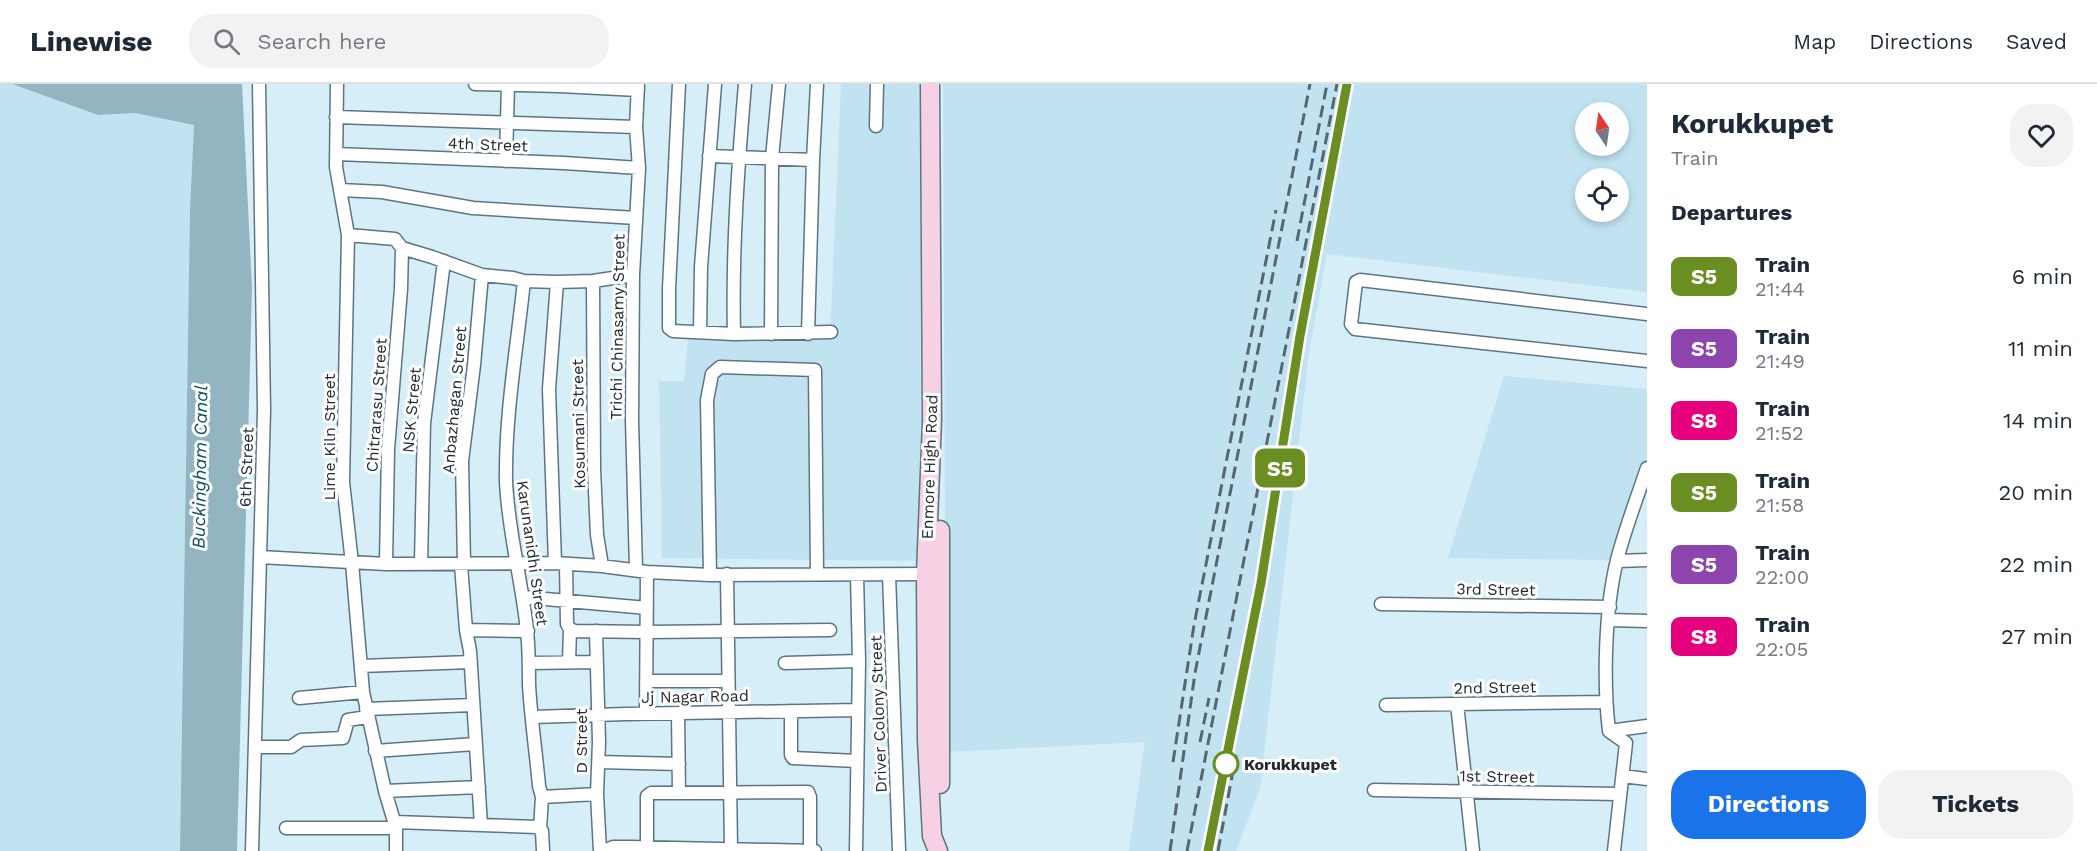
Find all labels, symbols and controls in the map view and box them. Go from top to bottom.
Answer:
search box [189,14,609,68]
text: Linewise [30,25,153,58]
icon: search [210,25,243,58]
text: Search here [258,29,387,54]
text: Map [1793,29,1836,54]
text: Directions [1869,29,1973,54]
text: Saved [2006,29,2067,54]
north arrow [1575,102,1629,156]
map controls [1575,102,1629,222]
button: heart [2010,104,2073,167]
text: Korukkupet [1671,107,1833,140]
street label: 4th Street [448,134,529,155]
text: Train [1671,146,1719,170]
button: locate [1575,168,1629,222]
text: Departures [1671,200,1792,225]
street label: Trichi Chinasamy Street [606,234,629,420]
text: Train [1755,252,1810,277]
text: S5 [1691,264,1717,289]
text: 6 min [2012,264,2073,289]
text: 21:44 [1755,277,1805,301]
text: Train [1755,324,1810,349]
street label: Anbazhagan Street [439,325,470,475]
text: S5 [1691,336,1717,361]
text: 11 min [2008,336,2073,361]
street label: Chitrarasu Street [362,337,391,473]
text: 21:49 [1755,349,1805,373]
street label: Kosumani Street [568,359,589,489]
street label: NSK Street [398,366,425,454]
street label: Lime Kiln Street [320,373,339,500]
water label: Buckingham Canal [188,385,211,549]
street label: Enmore High Road [917,394,942,540]
text: Train [1755,396,1810,421]
text: S8 [1691,408,1717,433]
text: 14 min [2003,408,2073,433]
text: 21:52 [1755,421,1804,445]
street label: 6th Street [236,426,257,507]
line badge: S5 [1253,448,1307,488]
text: S5 [1267,456,1293,481]
text: Train [1755,468,1810,493]
street label: Karunanidhi Street [513,479,552,627]
text: S5 [1691,480,1717,505]
text: 20 min [1999,480,2073,505]
text: 21:58 [1755,493,1804,517]
text: Train [1755,540,1810,565]
text: S5 [1691,552,1717,577]
text: 22 min [1999,552,2073,577]
text: 22:00 [1755,565,1809,589]
street label: 3rd Street [1456,579,1536,600]
text: Train [1755,612,1810,637]
text: S8 [1691,624,1717,649]
text: 27 min [2001,624,2073,649]
street label: Driver Colony Street [866,635,891,793]
text: 22:05 [1755,637,1808,661]
street label: 2nd Street [1453,677,1537,698]
street label: Jj Nagar Road [641,686,749,707]
street label: D Street [572,708,591,774]
marker: Korukkupet [1213,751,1239,777]
place label: Korukkupet [1244,755,1337,774]
street label: 1st Street [1459,766,1535,787]
button: Directions [1671,770,1866,839]
button: Tickets [1878,770,2073,839]

